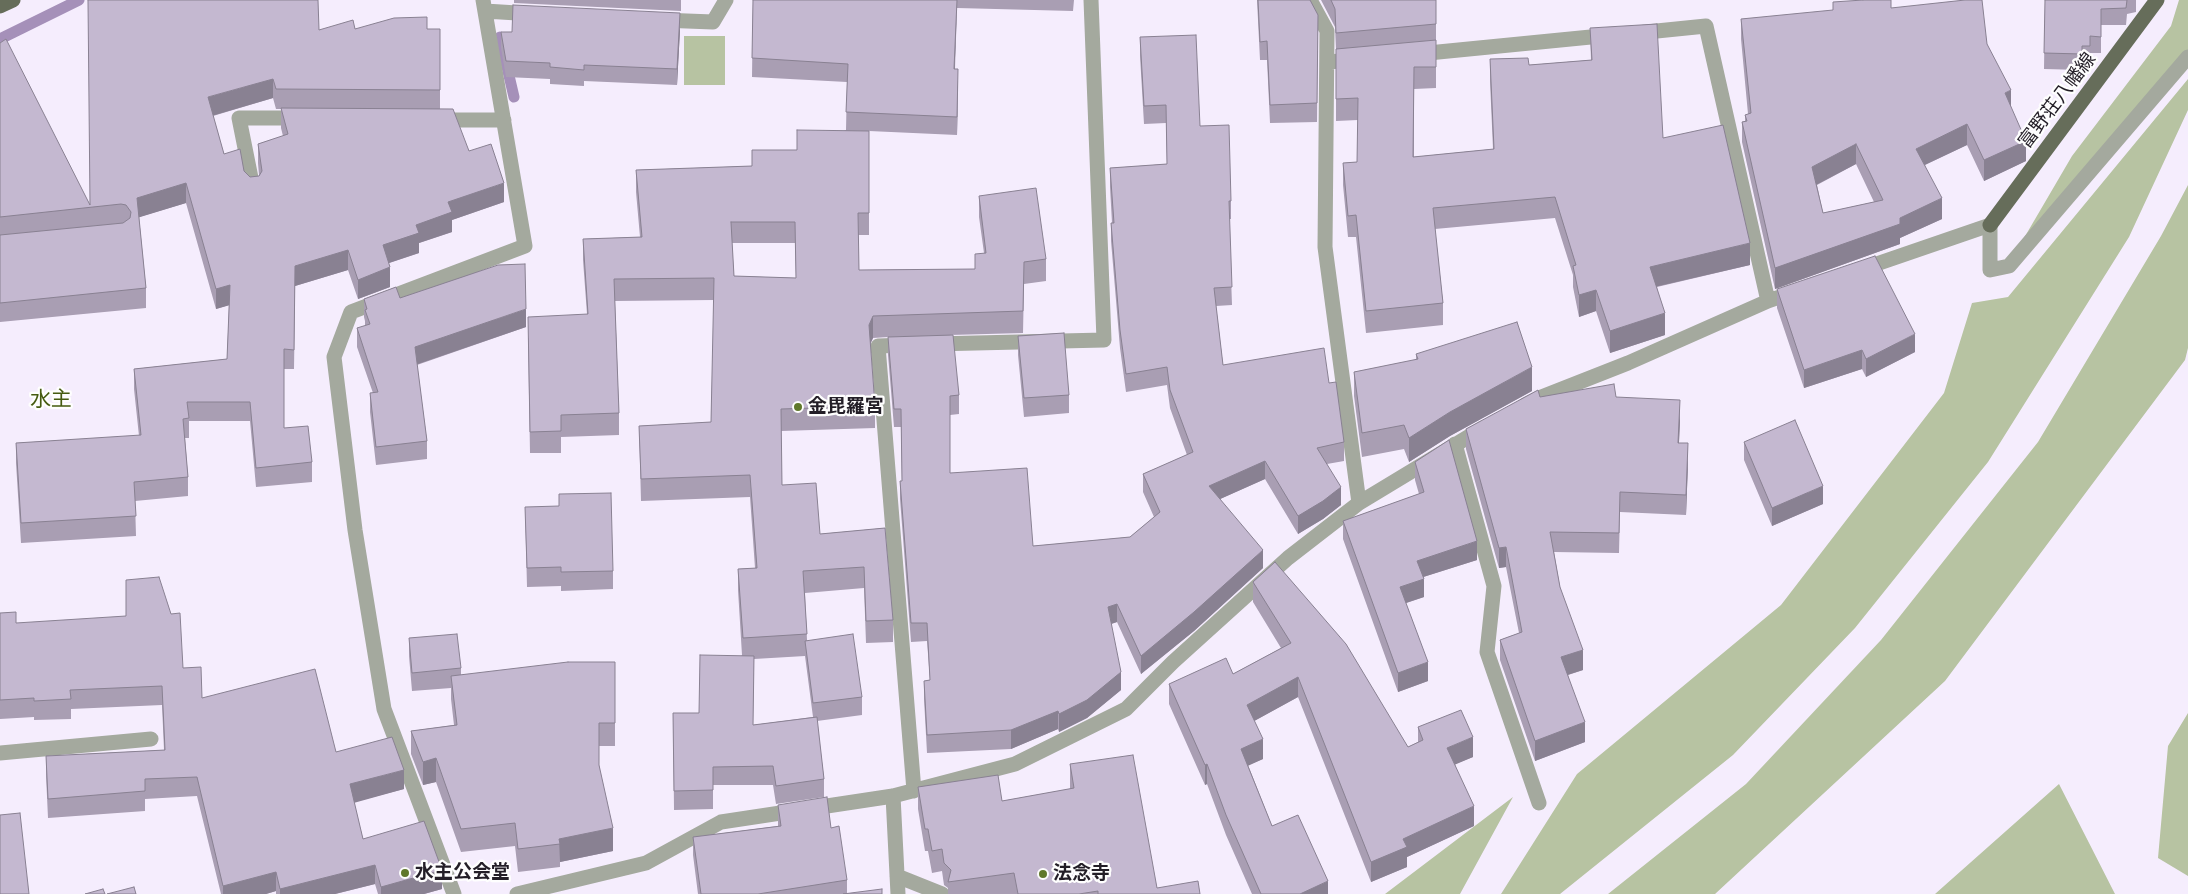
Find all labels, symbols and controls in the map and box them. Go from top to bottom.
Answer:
street label: 富野荘八幡線 [2015,49,2101,153]
district label: 水主 [30,387,72,413]
place label: 金毘羅宮 [808,396,884,418]
marker: 金毘羅宮 [792,401,804,413]
place label: 水主公会堂 [415,862,510,884]
place label: 法念寺 [1053,863,1110,885]
marker: 水主公会堂 [399,867,411,879]
marker: 法念寺 [1037,868,1049,880]

